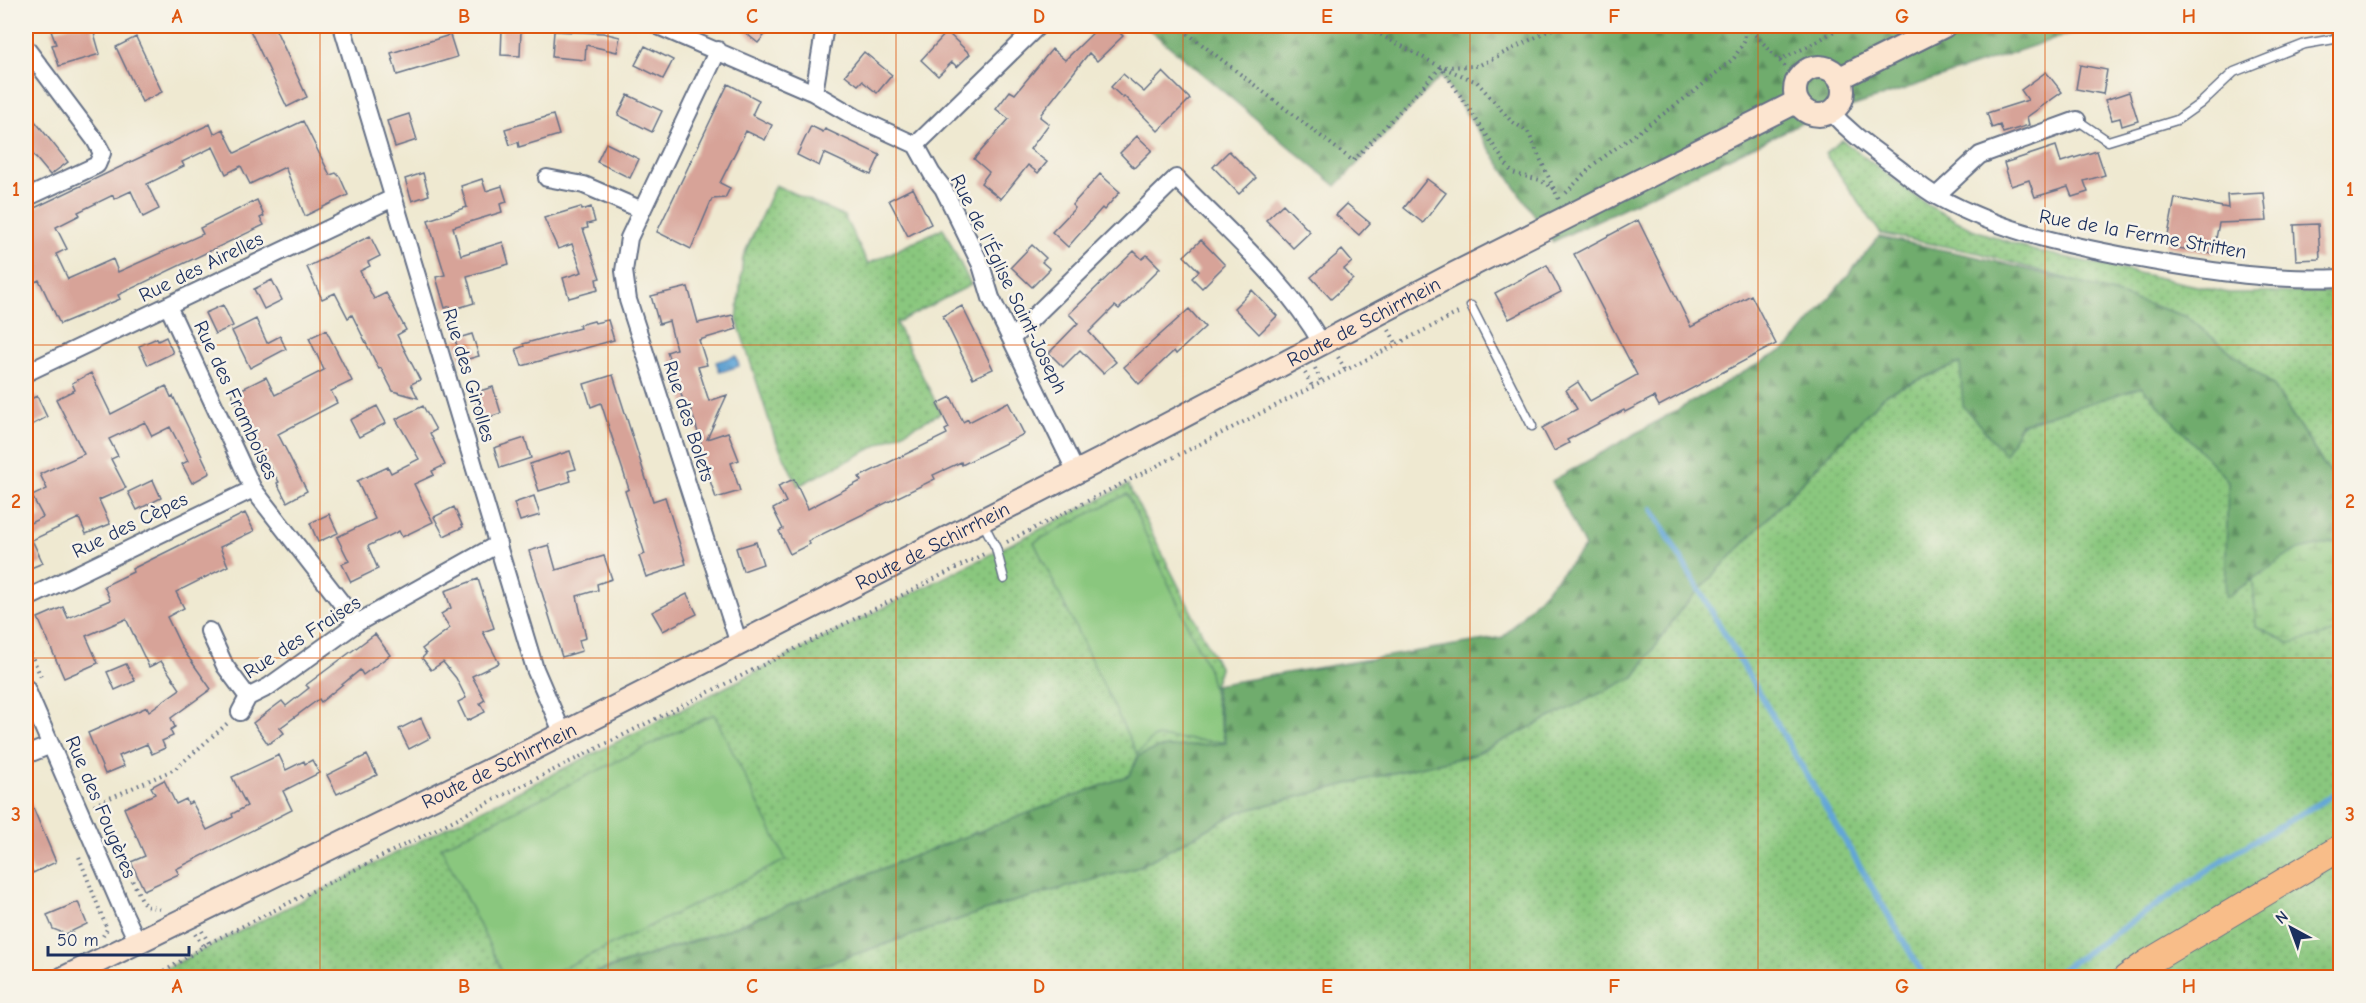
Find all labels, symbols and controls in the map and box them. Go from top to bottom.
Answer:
text: A [171,5,183,28]
text: B [458,5,470,28]
text: C [746,5,758,28]
text: D [1033,5,1045,28]
text: E [1321,5,1333,28]
text: F [1608,5,1620,28]
text: G [1895,5,1909,28]
text: H [2182,5,2196,28]
street label: Rue de l'Église Saint-Joseph [946,171,1072,397]
text: 1 [12,178,20,201]
text: 1 [2346,178,2354,201]
street label: Rue de la Ferme Stritten [2037,204,2249,264]
street label: Rue des Airelles [135,227,267,307]
street label: Route de Schirrhein [1283,272,1444,371]
street label: Rue des Girolles [438,305,500,445]
street label: Rue des Framboises [189,317,283,483]
street label: Rue des Bolets [659,358,719,484]
street label: Rue des Cèpes [68,487,192,563]
text: 2 [11,490,21,513]
text: 2 [2345,490,2355,513]
street label: Route de Schirrhein [851,497,1013,594]
street label: Rue des Fraises [239,591,365,683]
street label: Route de Schirrhein [418,717,580,813]
street label: Rue des Fougères [61,732,141,882]
text: 3 [11,803,21,826]
text: 3 [2345,803,2355,826]
north arrow [2261,898,2321,958]
text: N [2272,907,2292,928]
scale bar [48,919,189,957]
text: 50 m [57,930,99,951]
text: A [171,975,183,998]
text: B [458,975,470,998]
text: C [746,975,758,998]
text: D [1033,975,1045,998]
text: E [1321,975,1333,998]
text: F [1608,975,1620,998]
text: G [1895,975,1909,998]
text: H [2182,975,2196,998]

